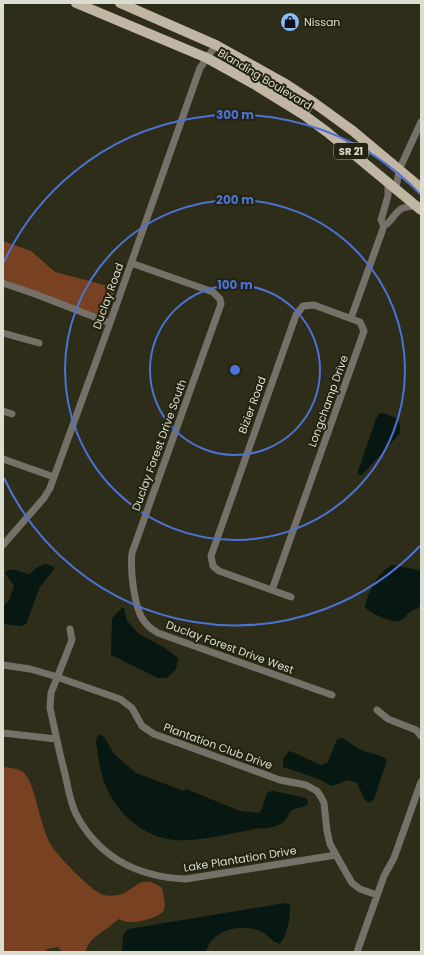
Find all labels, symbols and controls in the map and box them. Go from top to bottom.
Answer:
shop icon: Nissan [279,11,301,33]
place label: Nissan [304,14,340,30]
street label: Blanding Boulevard [215,45,315,113]
text: 300 m [216,106,254,123]
road number: SR 21 [334,143,368,159]
text: 200 m [216,191,254,208]
street label: Duclay Road [89,261,127,331]
text: 100 m [217,276,253,293]
street label: Longchamp Drive [304,353,352,449]
centre of rings [228,363,242,377]
street label: Bizier Road [234,374,270,436]
street label: Duclay Forest Drive South [128,377,190,513]
street label: Duclay Forest Drive West [164,616,296,678]
street label: Plantation Club Drive [161,719,275,773]
street label: Lake Plantation Drive [182,842,298,876]

